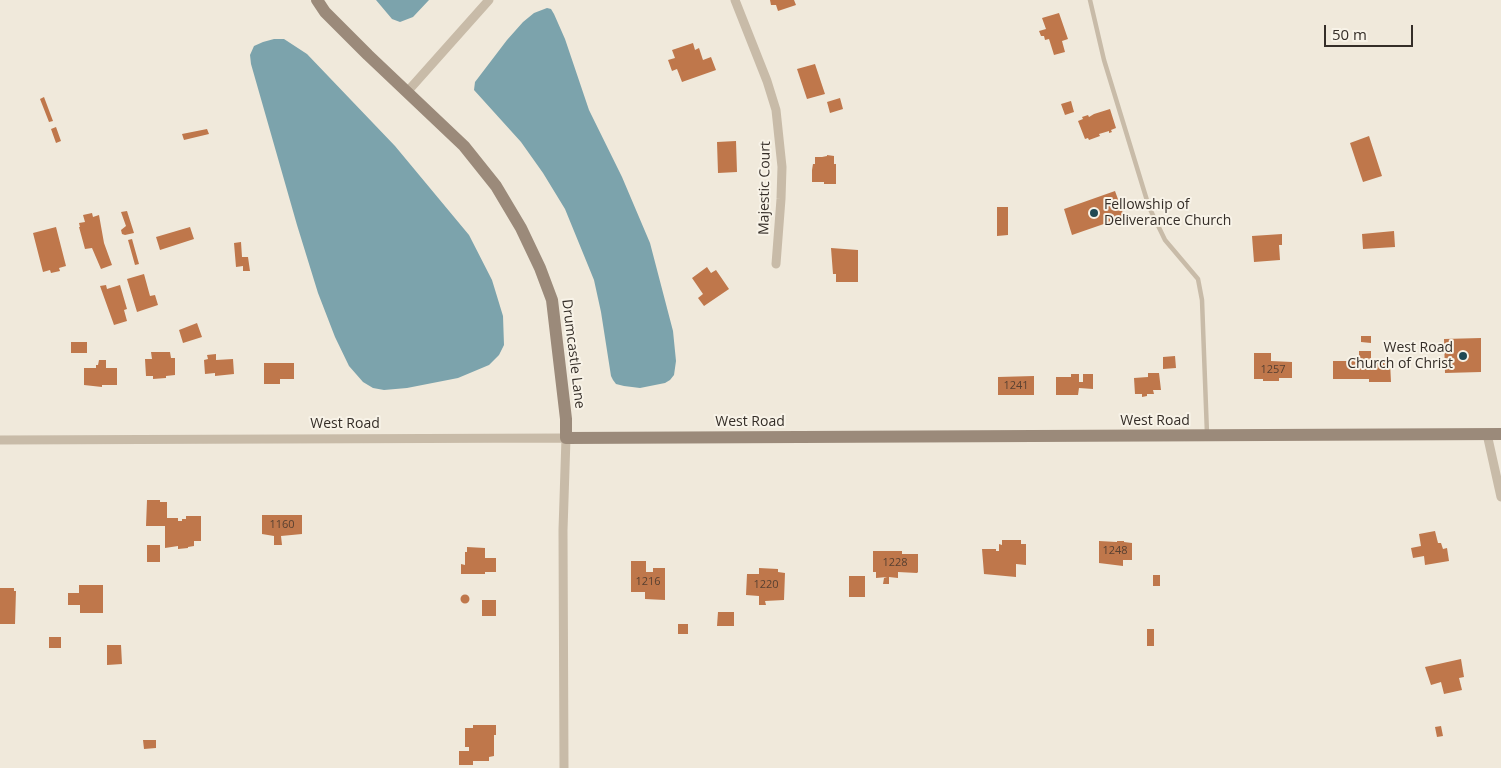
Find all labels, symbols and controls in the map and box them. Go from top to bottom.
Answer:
scale bar [1326,15,1415,47]
text: 50 m [1332,24,1367,44]
street label: Majestic Court [756,141,774,235]
place label: Fellowship of Deliverance Church [1104,197,1231,230]
marker: Fellowship of Deliverance Church [1088,207,1100,219]
street label: Drumcastle Lane [558,298,588,410]
place label: West Road Church of Christ [1347,340,1453,372]
marker: West Road Church of Christ [1457,350,1469,362]
house number: 1257 [1260,363,1286,377]
house number: 1241 [1003,379,1029,393]
street label: West Road [1120,413,1190,429]
street label: West Road [715,414,785,430]
street label: West Road [310,416,380,432]
house number: 1160 [269,518,295,532]
house number: 1248 [1102,544,1128,558]
house number: 1228 [882,556,908,570]
house number: 1216 [635,575,661,589]
house number: 1220 [753,578,779,592]

